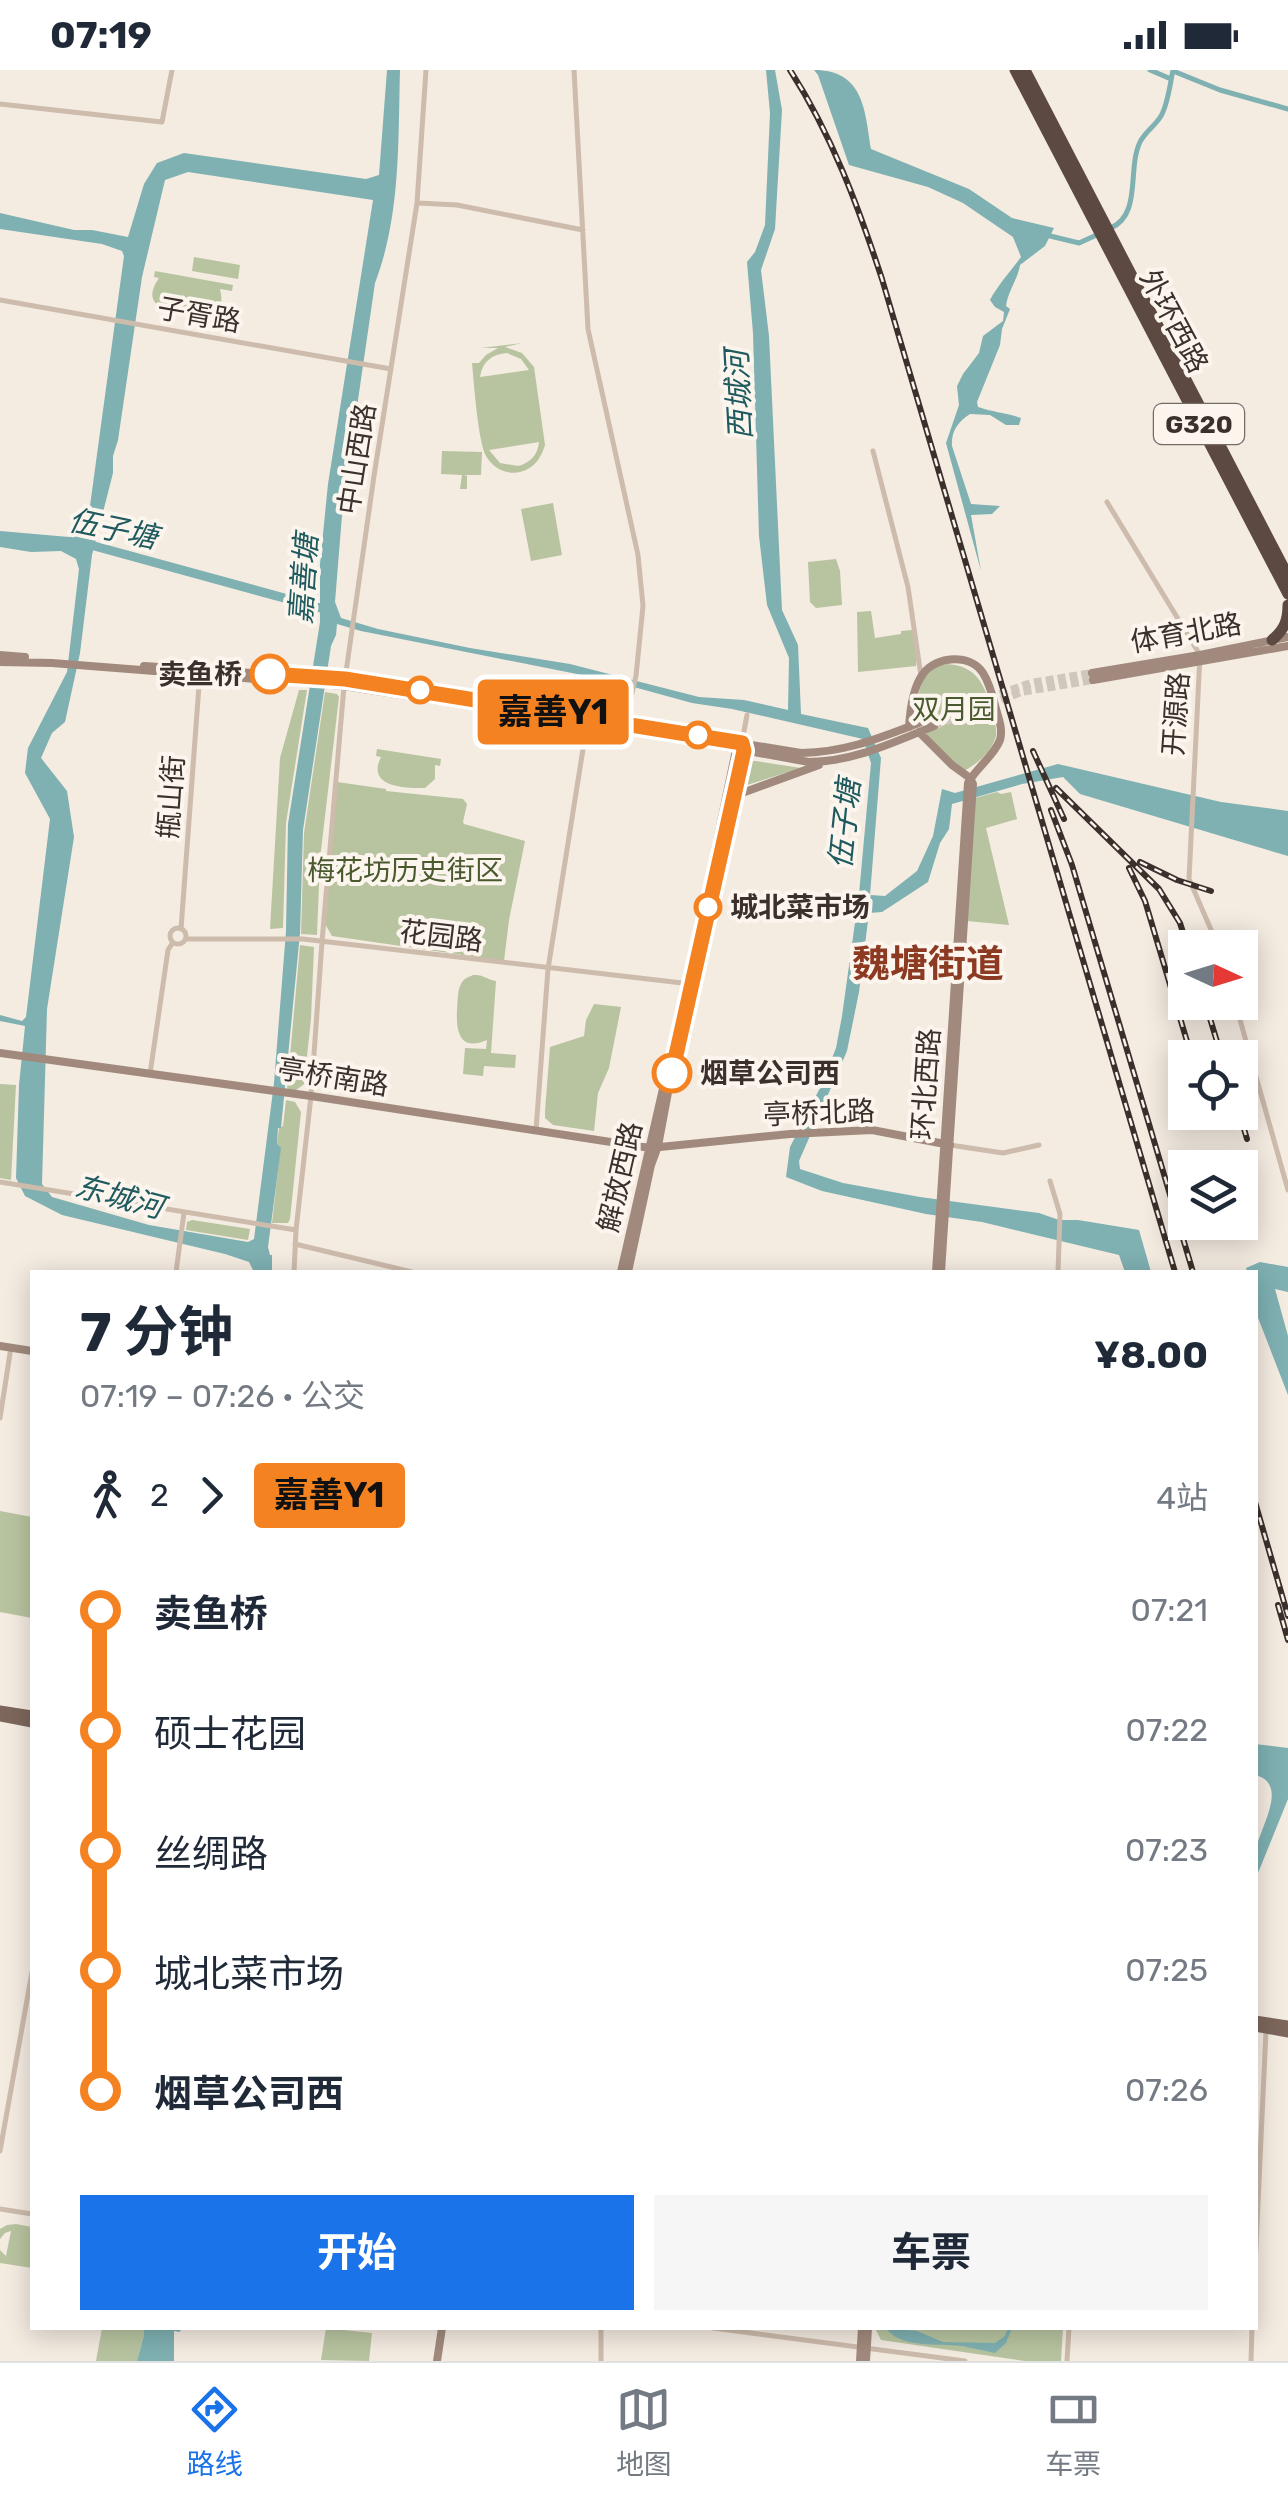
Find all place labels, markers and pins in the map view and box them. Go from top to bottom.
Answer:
marker: 卖鱼桥 [251,655,289,693]
place label: 卖鱼桥 [158,658,242,691]
unlabelled marker [407,677,433,703]
unlabelled marker [685,722,711,748]
place label: 城北菜市场 [730,891,870,924]
marker: 城北菜市场 [695,894,721,920]
marker: 烟草公司西 [653,1054,691,1092]
place label: 烟草公司西 [700,1057,840,1090]

